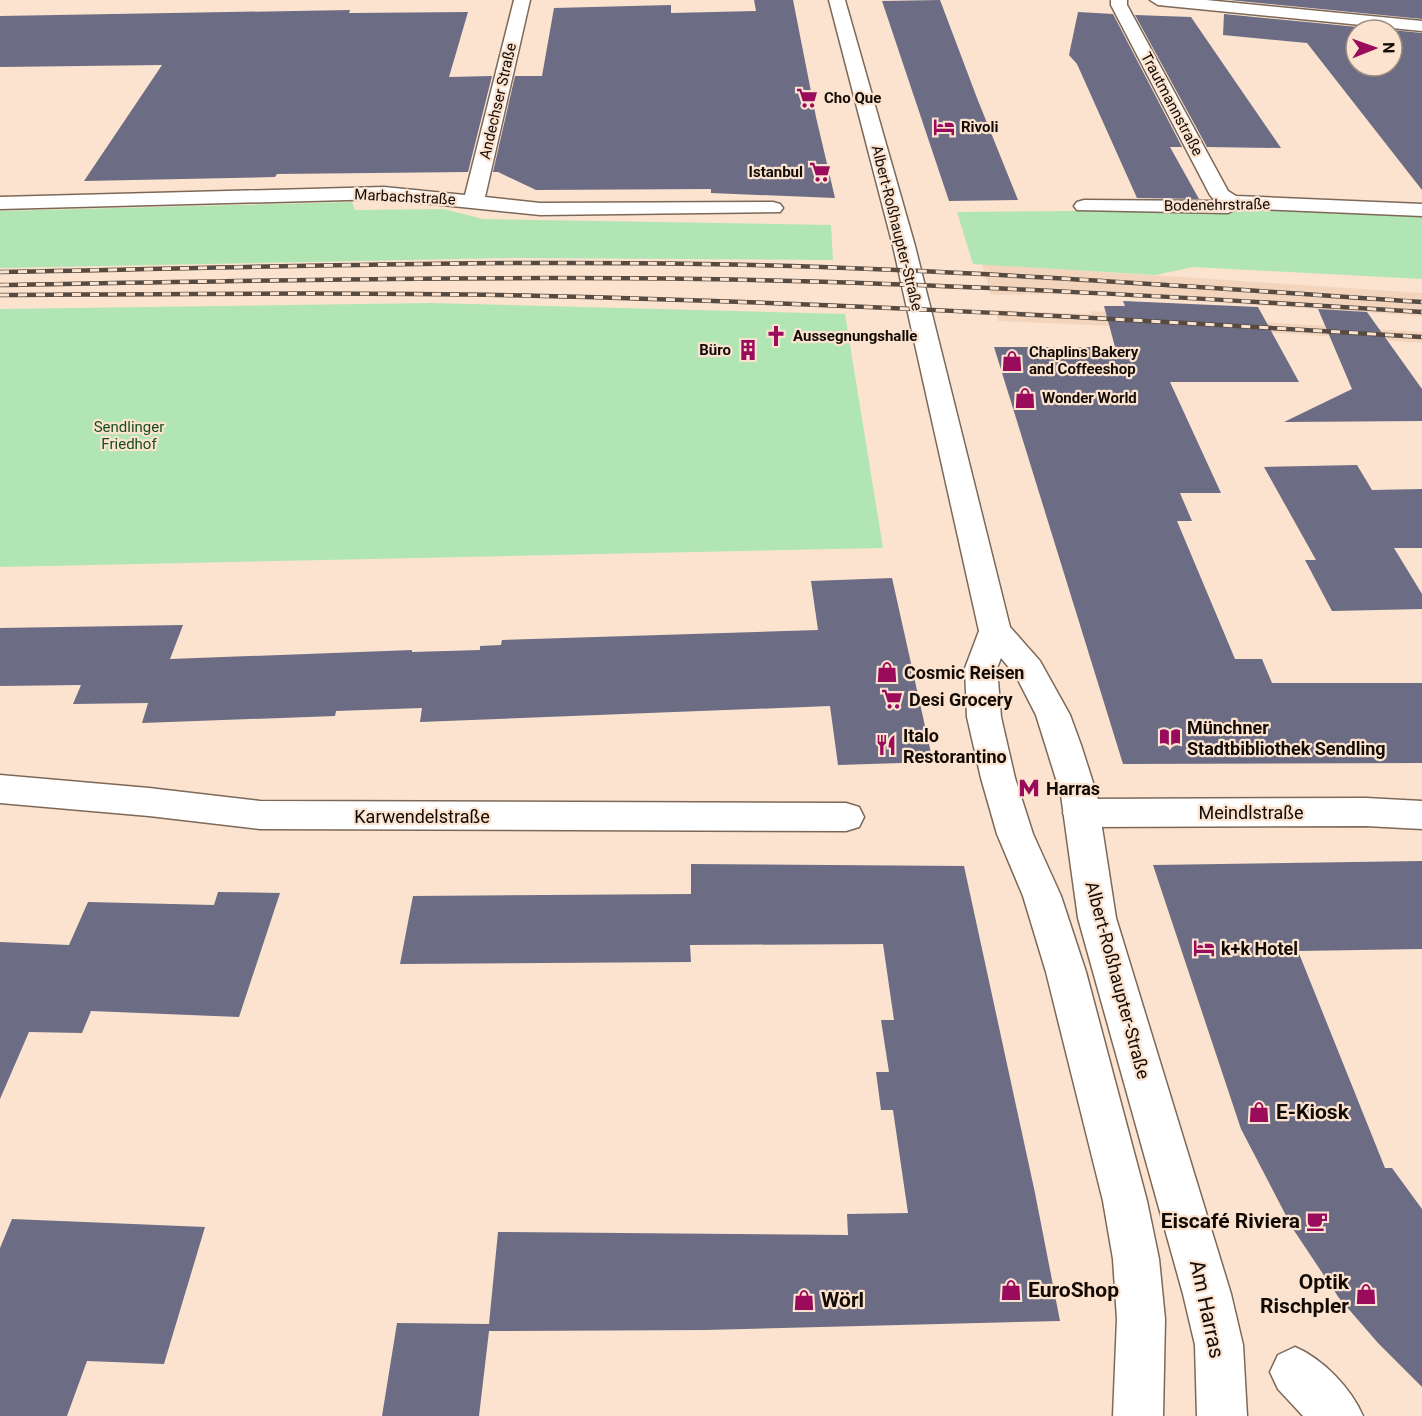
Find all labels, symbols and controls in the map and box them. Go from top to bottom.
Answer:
north arrow [1344,18,1404,78]
street label: Andechser Straße [476,41,520,161]
text: N [1379,42,1398,54]
street label: Trautmannstraße [1137,49,1207,159]
supermarket icon: Cho Que [795,86,819,110]
place label: Cho Que [824,89,881,107]
hotel icon: Rivoli [932,115,956,139]
place label: Rivoli [961,118,999,136]
street label: Albert-Roßhaupter-Straße [868,143,926,313]
supermarket icon: Istanbul [808,160,832,184]
place label: Istanbul [749,163,803,181]
street label: Marbachstraße [354,185,456,209]
street label: Bodenehrstraße [1164,195,1270,215]
church icon: Aussegnungshalle [764,324,788,348]
place label: Aussegnungshalle [793,327,917,345]
building icon: Büro [736,338,760,362]
place label: Büro [699,341,731,359]
place label: Chaplins Bakery and Coffeeshop [1029,343,1139,378]
shop icon: Chaplins Bakery and Coffeeshop [1000,349,1024,373]
shop icon: Wonder World [1013,386,1037,410]
place label: Wonder World [1042,389,1137,407]
park label: Sendlinger Friedhof [94,418,164,453]
shop icon: Cosmic Reisen [875,660,899,684]
place label: Cosmic Reisen [904,662,1024,683]
supermarket icon: Desi Grocery [880,687,904,711]
place label: Desi Grocery [909,689,1014,710]
place label: Münchner Stadtbibliothek Sendling [1187,717,1386,759]
place label: Italo Restorantino [903,725,1007,767]
library icon: Münchner Stadtbibliothek Sendling [1158,725,1182,749]
restaurant icon: Italo Restorantino [874,733,898,757]
metro station icon: Harras [1017,776,1041,800]
place label: Harras [1046,778,1100,799]
street label: Meindlstraße [1198,802,1304,823]
street label: Karwendelstraße [354,806,490,827]
street label: Albert-Roßhaupter-Straße [1081,879,1155,1081]
hotel icon: k+k Hotel [1192,936,1216,960]
place label: k+k Hotel [1221,938,1298,959]
shop icon: E-Kiosk [1247,1100,1271,1124]
place label: E-Kiosk [1276,1100,1350,1124]
place label: Eiscafé Riviera [1161,1209,1300,1233]
cafe icon: Eiscafé Riviera [1305,1209,1329,1233]
street label: Am Harras [1185,1258,1229,1360]
place label: Optik Rischpler [1260,1270,1350,1318]
shop icon: EuroShop [999,1278,1023,1302]
place label: EuroShop [1028,1278,1119,1302]
shop icon: Optik Rischpler [1354,1282,1378,1306]
shop icon: Wörl [792,1288,816,1312]
place label: Wörl [821,1288,864,1312]

